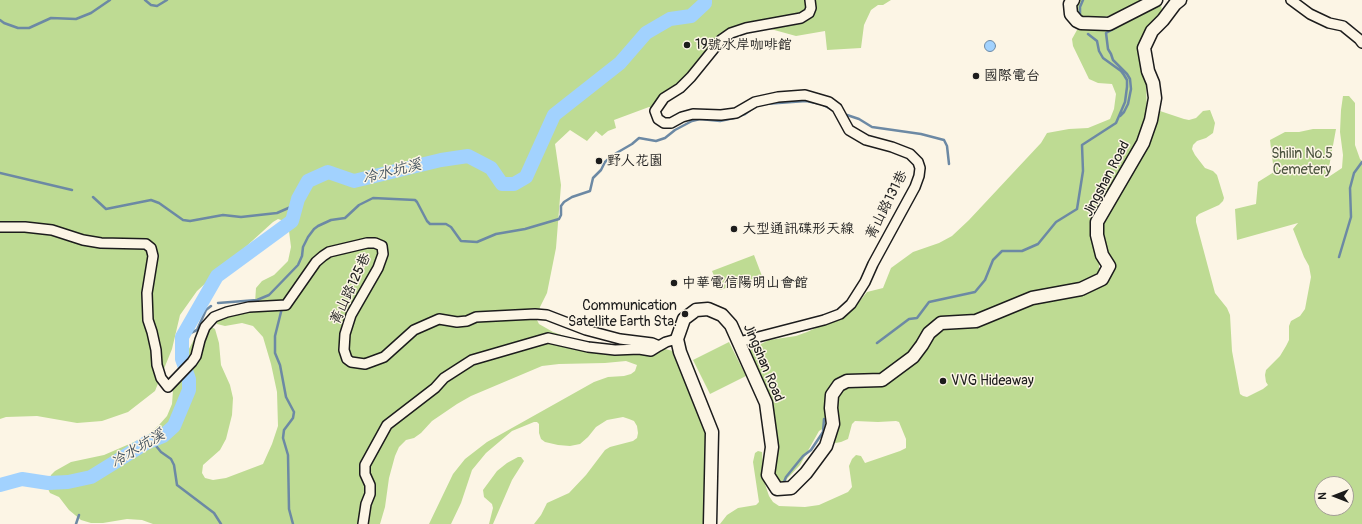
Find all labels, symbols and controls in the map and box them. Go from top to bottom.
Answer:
place label: 19號水岸咖啡館 [695,37,792,53]
marker: 19號水岸咖啡館 [682,40,692,50]
place label: 國際電台 [984,68,1040,84]
marker: 國際電台 [971,71,981,81]
street label: Jingshan Road [1080,138,1134,220]
park label: Shilin No.5 Cemetery [1271,146,1333,178]
place label: 野人花園 [607,153,663,169]
water label: 冷水坑溪 [361,156,423,188]
marker: 野人花園 [594,156,604,166]
street label: 菁山路131巷 [863,168,911,242]
place label: 大型通訊碟形天線 [742,221,854,237]
marker: 大型通訊碟形天線 [729,224,739,234]
street label: 菁山路125巷 [327,251,375,327]
place label: 中華電信陽明山會館 [682,275,808,291]
marker: 中華電信陽明山會館 [669,278,679,288]
place label: Communication Satellite Earth Sta. [568,298,677,330]
marker: Communication Satellite Earth Sta. [680,309,690,319]
street label: Jingshan Road [739,322,787,404]
place label: VVG Hideaway [951,373,1034,389]
marker: VVG Hideaway [938,376,948,386]
water label: 冷水坑溪 [108,426,168,472]
north arrow [1314,476,1354,516]
text: N [1316,492,1329,500]

